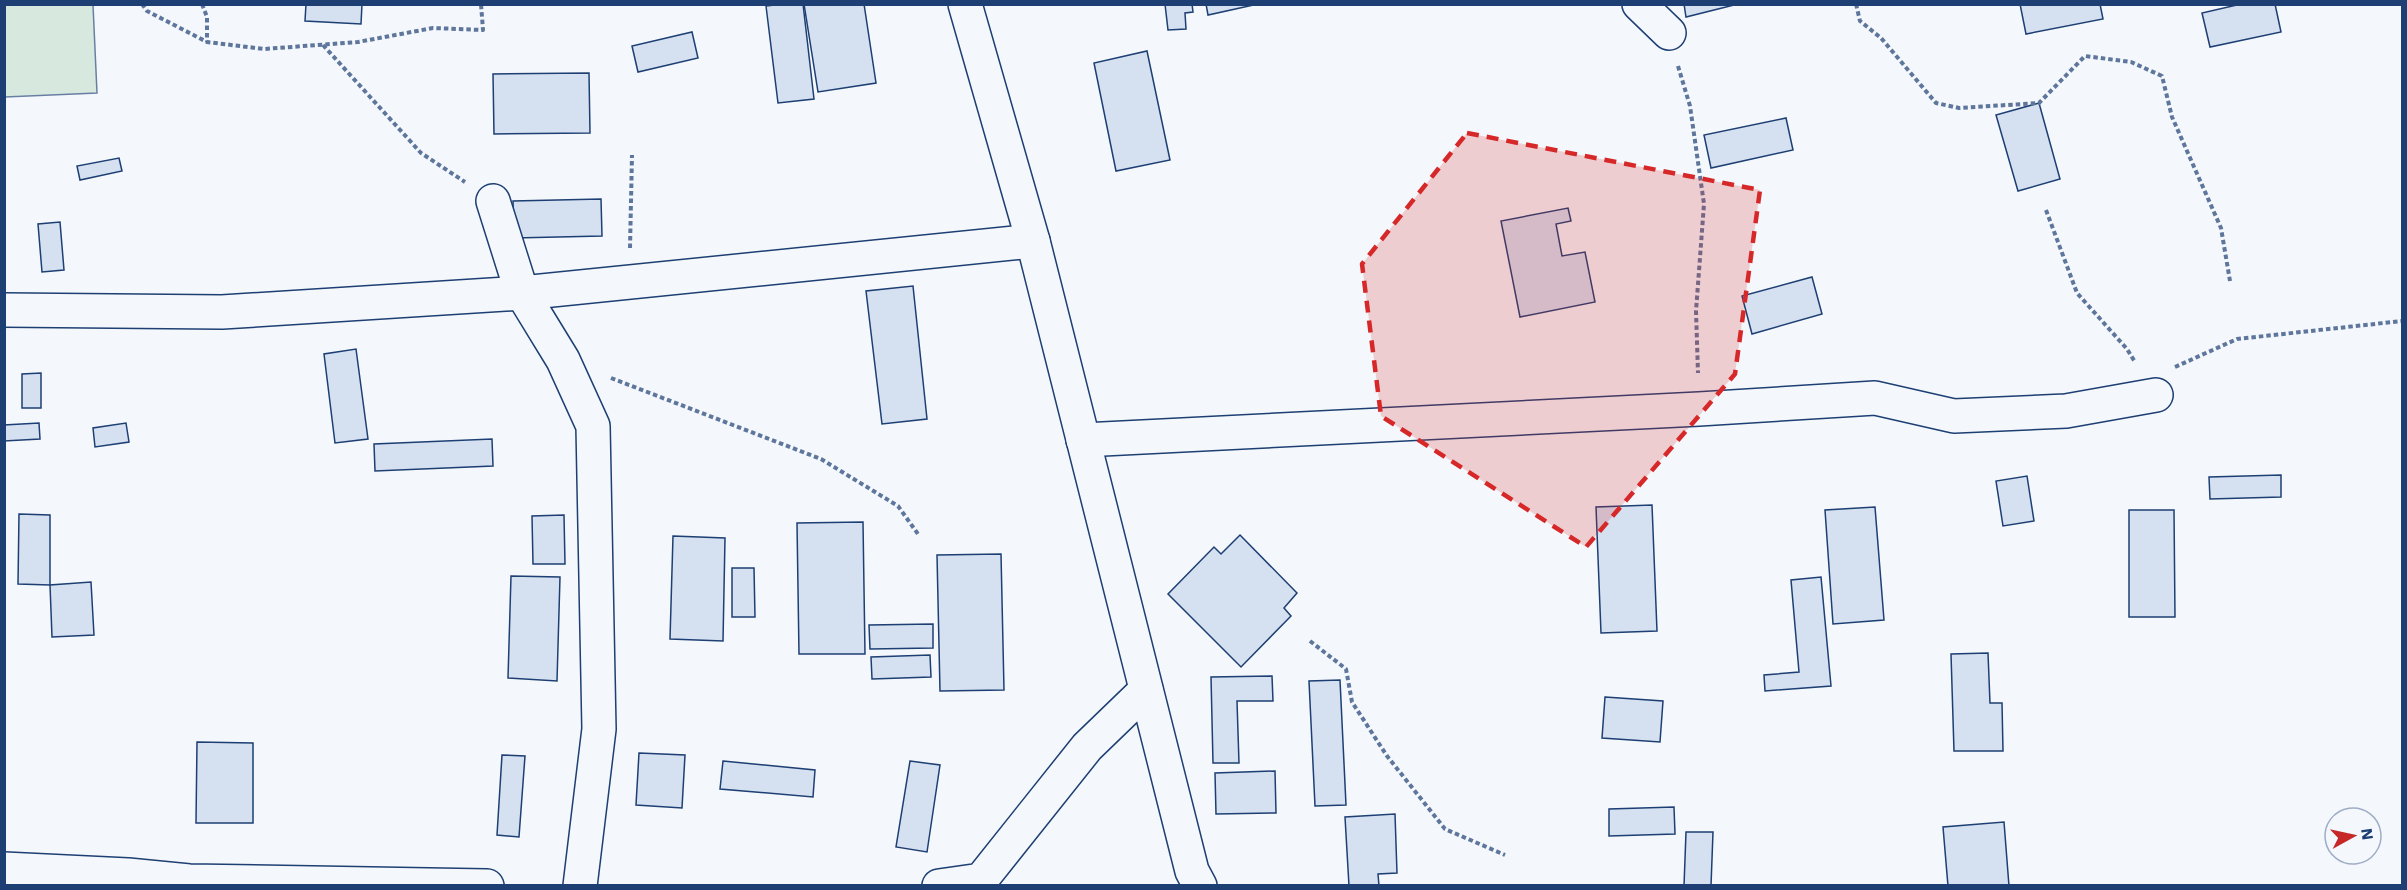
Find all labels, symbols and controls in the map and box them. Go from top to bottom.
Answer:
north arrow [2323,806,2383,866]
text: N [2357,827,2378,841]

